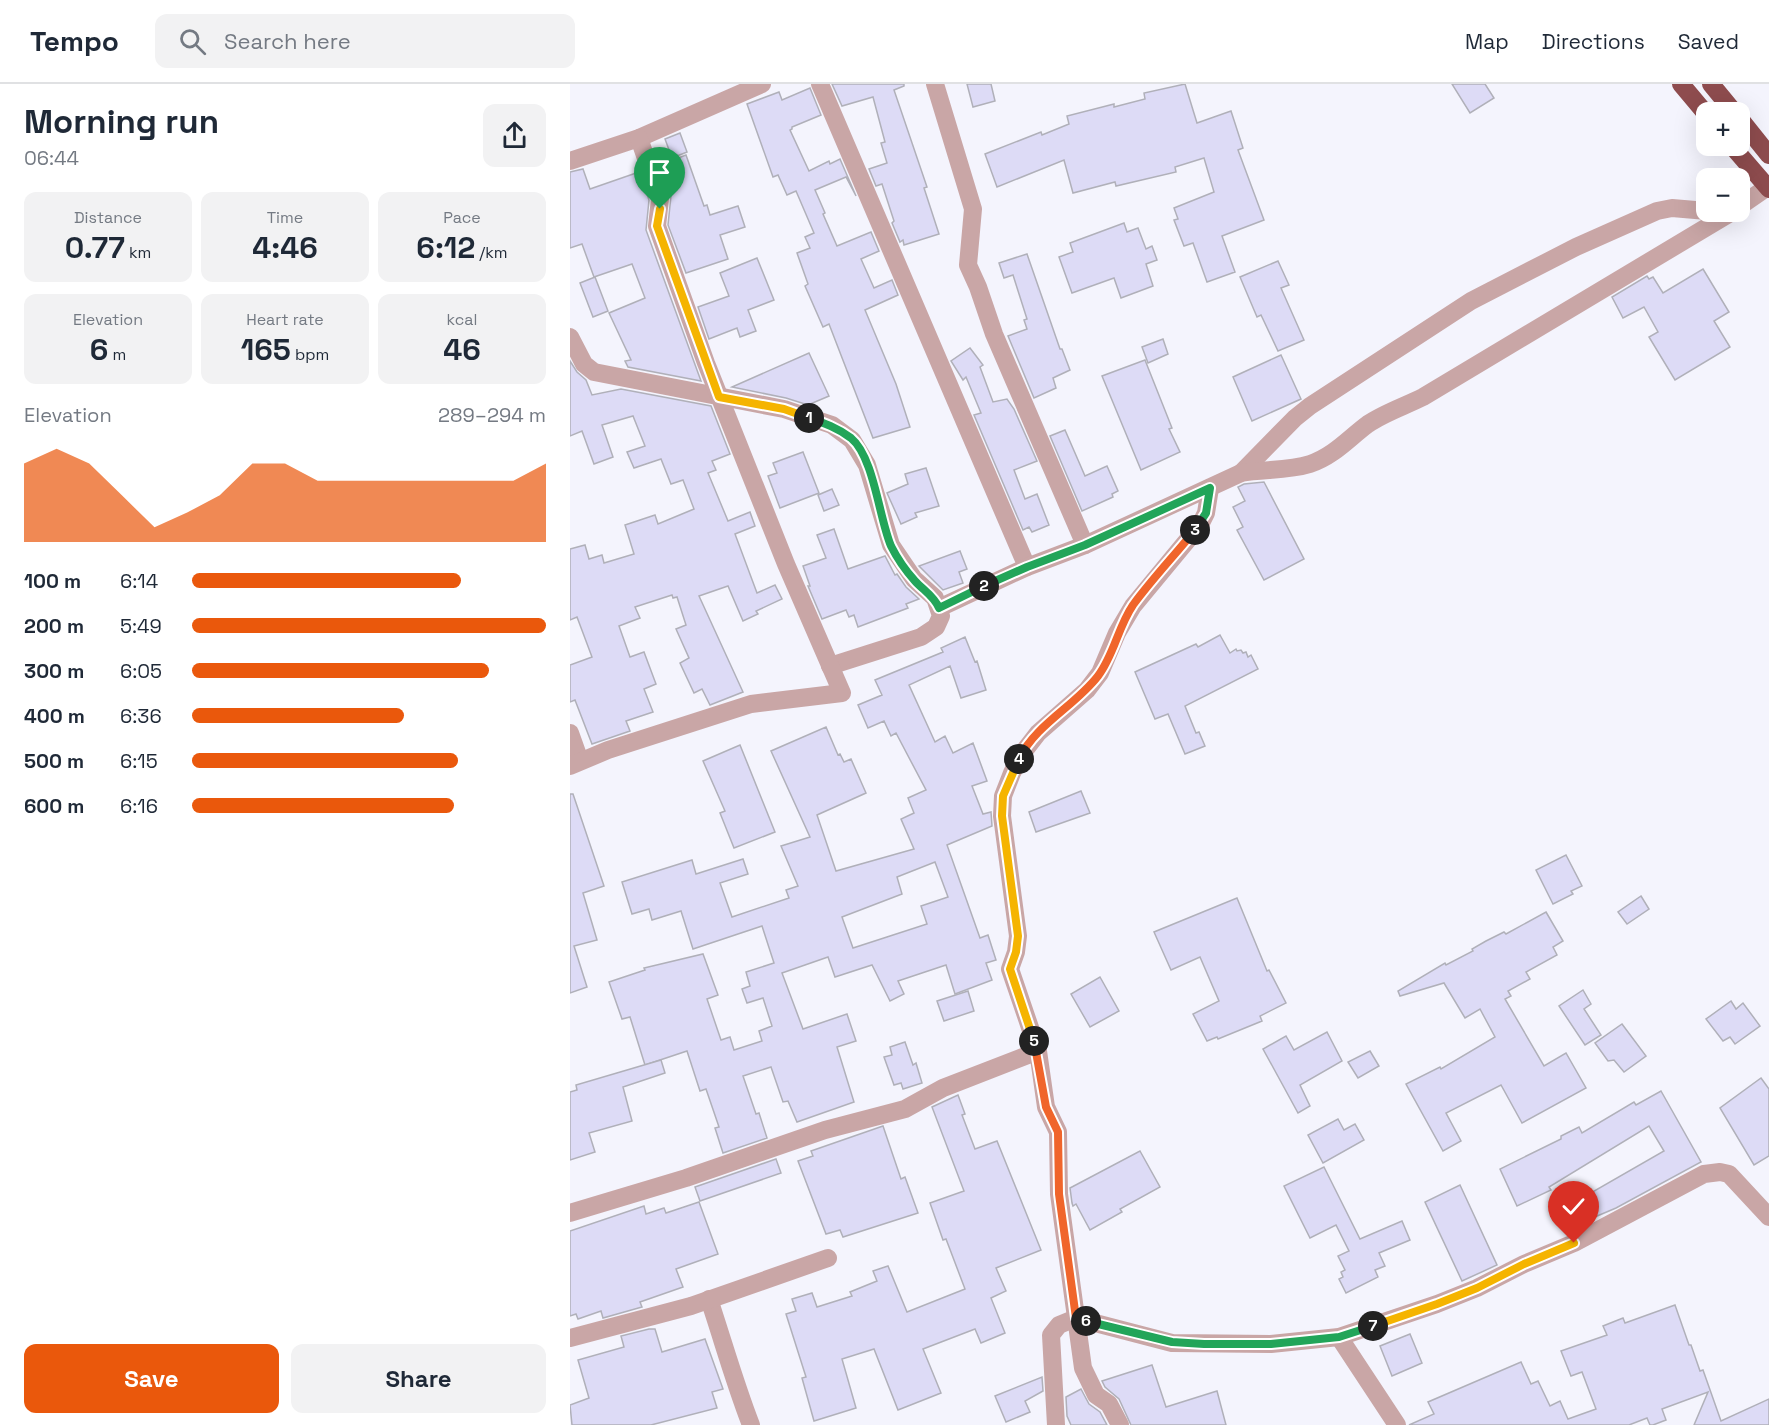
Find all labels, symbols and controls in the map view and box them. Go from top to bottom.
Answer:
search box [155,14,575,68]
text: Tempo [30,23,119,59]
icon: search [176,25,209,58]
text: Search here [224,27,351,55]
text: Map [1465,28,1509,55]
text: Directions [1542,28,1645,55]
text: Saved [1678,28,1739,55]
text: Morning run [24,101,219,143]
map controls [1696,102,1750,222]
button: + [1696,102,1750,156]
button: share [483,104,546,167]
text: 06:44 [24,145,79,171]
pin [634,147,685,209]
icon: arrive [643,156,676,189]
button: − [1696,168,1750,222]
text: Distance [74,207,142,228]
text: Time [267,207,303,228]
text: Pace [443,207,481,228]
text: 0.77 [65,228,125,267]
text: 4:46 [252,228,318,267]
text: 6:12 [416,228,475,267]
text: km [125,242,151,263]
text: /km [475,242,508,263]
text: Elevation [73,309,143,330]
text: Heart rate [246,309,324,330]
text: kcal [447,309,477,330]
text: 6 [90,330,108,369]
text: 165 [241,330,291,369]
text: 46 [443,330,481,369]
text: m [108,344,126,365]
text: bpm [291,344,329,365]
text: Elevation [24,402,112,428]
text: 289–294 m [438,402,546,428]
pin: 1 [794,403,824,433]
text: 1 [805,407,813,428]
pin: 3 [1180,515,1210,545]
text: 3 [1190,519,1200,540]
text: 100 m [24,568,81,594]
text: 6:14 [120,568,158,594]
pin: 2 [969,571,999,601]
text: 2 [979,575,989,596]
text: 200 m [24,613,84,639]
text: 5:49 [120,613,162,639]
text: 300 m [24,658,84,684]
text: 6:05 [120,658,162,684]
text: 400 m [24,703,85,729]
text: 6:36 [120,703,162,729]
pin: 4 [1004,744,1034,774]
text: 500 m [24,748,84,774]
text: 6:15 [120,748,158,774]
text: 4 [1014,748,1024,769]
text: 600 m [24,793,84,819]
text: 6:16 [120,793,158,819]
pin: 5 [1019,1026,1049,1056]
text: 5 [1029,1030,1039,1051]
pin [1548,1181,1599,1243]
icon: check [1557,1190,1590,1223]
pin: 6 [1071,1306,1101,1336]
text: 6 [1081,1310,1091,1331]
pin: 7 [1358,1311,1388,1341]
text: 7 [1369,1315,1377,1336]
button: Save [24,1344,279,1413]
button: Share [291,1344,546,1413]

